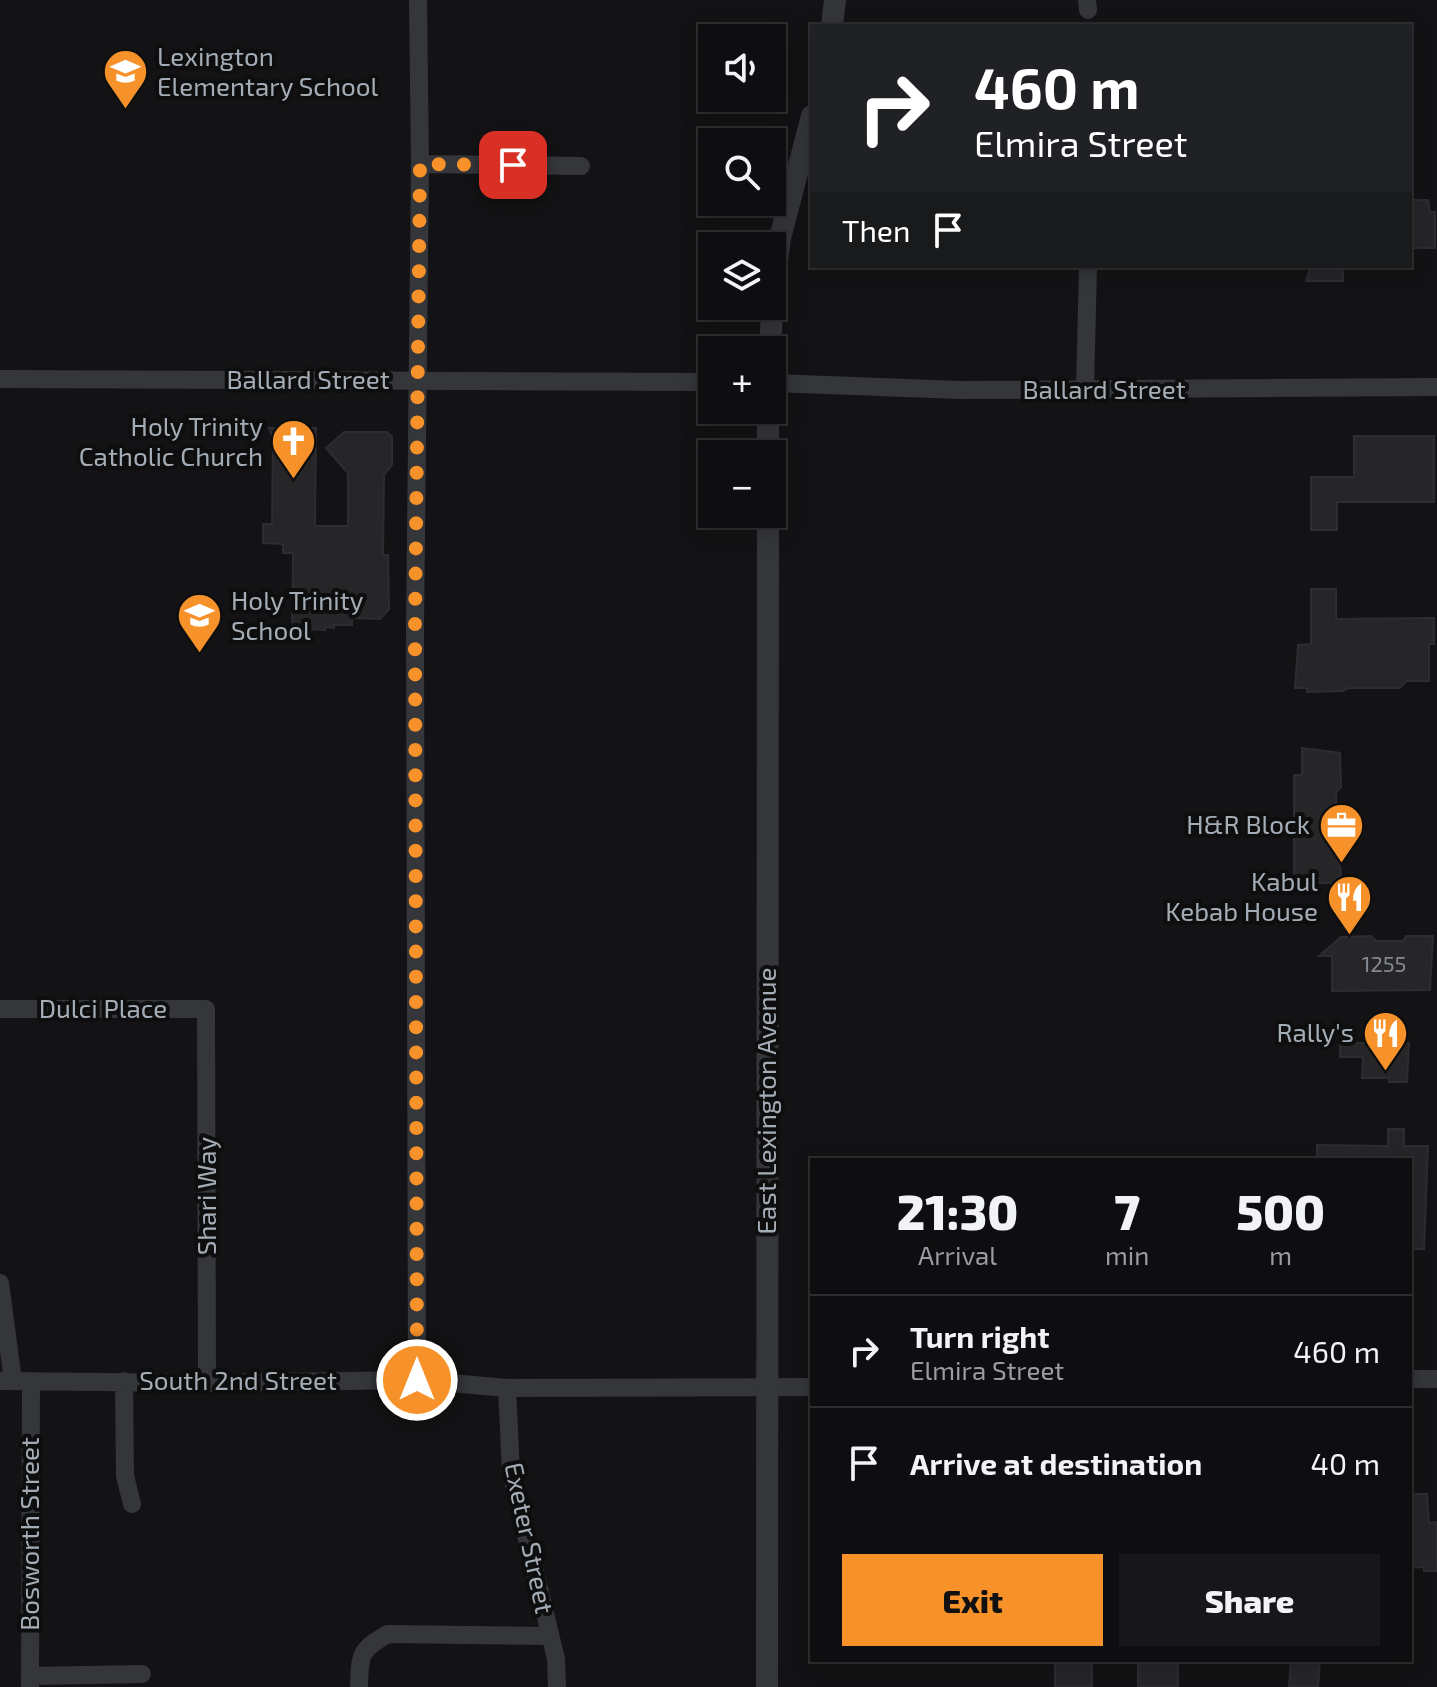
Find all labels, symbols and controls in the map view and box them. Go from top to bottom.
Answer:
map controls [698,24,786,528]
button: sound [698,24,786,112]
place label: Lexington Elementary School [157,40,379,101]
school or university icon: Lexington Elementary School [102,48,150,111]
text: 460 m [974,53,1139,120]
icon: right [842,56,946,160]
text: Elmira Street [974,121,1188,164]
button: search [698,128,786,216]
pin [479,131,547,199]
icon: arrive [491,143,535,187]
icon: arrive [926,208,970,252]
text: Then [842,212,910,248]
button: layers [698,232,786,320]
button: + [698,336,786,424]
street label: Ballard Street [226,363,390,394]
street label: Ballard Street [1022,373,1186,404]
place label: Holy Trinity Catholic Church [79,410,263,471]
church icon: Holy Trinity Catholic Church [270,418,318,481]
button: − [698,440,786,528]
place label: Holy Trinity School [231,584,364,645]
school or university icon: Holy Trinity School [176,592,224,655]
office icon: H&R Block [1317,801,1365,864]
place label: H&R Block [1186,808,1310,839]
place label: Kabul Kebab House [1165,865,1318,926]
restaurant icon: Kabul Kebab House [1325,873,1373,936]
house number: 1255 [1362,950,1406,976]
street label: East Lexington Avenue [750,968,781,1234]
street label: Dulci Place [39,992,167,1023]
restaurant icon: Rally's [1361,1009,1409,1072]
place label: Rally's [1276,1016,1354,1047]
street label: Shari Way [190,1136,221,1255]
text: 21:30 [897,1182,1018,1240]
text: 7 [1114,1182,1140,1240]
text: 500 [1236,1182,1325,1240]
text: Arrival [918,1239,997,1270]
text: min [1105,1239,1149,1270]
text: m [1269,1239,1292,1270]
text: Turn right [910,1318,1050,1354]
icon: right [842,1329,886,1373]
text: 460 m [1293,1333,1380,1369]
position arrow [375,1338,459,1422]
text: Elmira Street [910,1354,1064,1385]
street label: South 2nd Street [139,1364,337,1395]
street label: Bosworth Street [13,1437,44,1631]
icon: arrive [842,1441,886,1485]
text: Arrive at destination [910,1445,1202,1481]
text: 40 m [1310,1445,1380,1481]
street label: Exeter Street [499,1459,562,1616]
button: Exit [842,1554,1103,1646]
button: Share [1119,1554,1380,1646]

